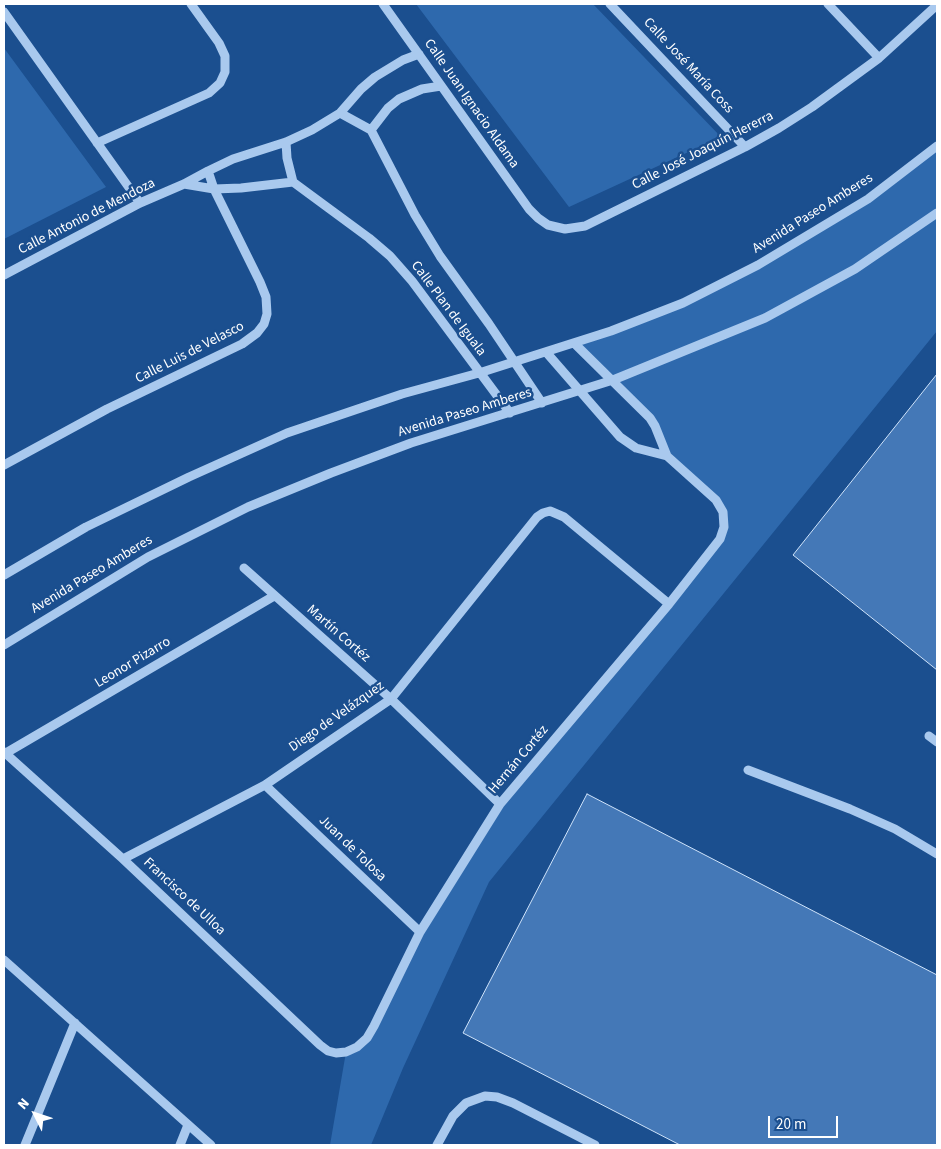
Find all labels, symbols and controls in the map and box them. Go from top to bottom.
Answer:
street label: Calle José María Coss [639,15,737,117]
street label: Calle Juan Ignacio Aldama [420,36,522,172]
street label: Calle José Joaquín Hererra [629,108,777,194]
street label: Avenida Paseo Amberes [750,170,876,258]
street label: Calle Antonio de Mendoza [16,175,158,259]
street label: Calle Plan de Iguala [407,258,489,360]
street label: Calle Luis de Velasco [133,318,247,388]
street label: Avenida Paseo Amberes [396,385,534,441]
street label: Avenida Paseo Amberes [28,532,156,618]
street label: Martín Cortéz [303,602,373,666]
street label: Leonor Pizarro [92,634,174,692]
street label: Diego de Velázquez [286,678,388,756]
street label: Hernán Cortéz [486,722,552,798]
street label: Juan de Tolosa [315,813,389,885]
street label: Francisco de Ulloa [139,855,229,939]
north arrow [10,1089,60,1139]
text: N [13,1094,34,1114]
scale bar [771,1106,841,1138]
text: 20 m [776,1114,806,1135]

